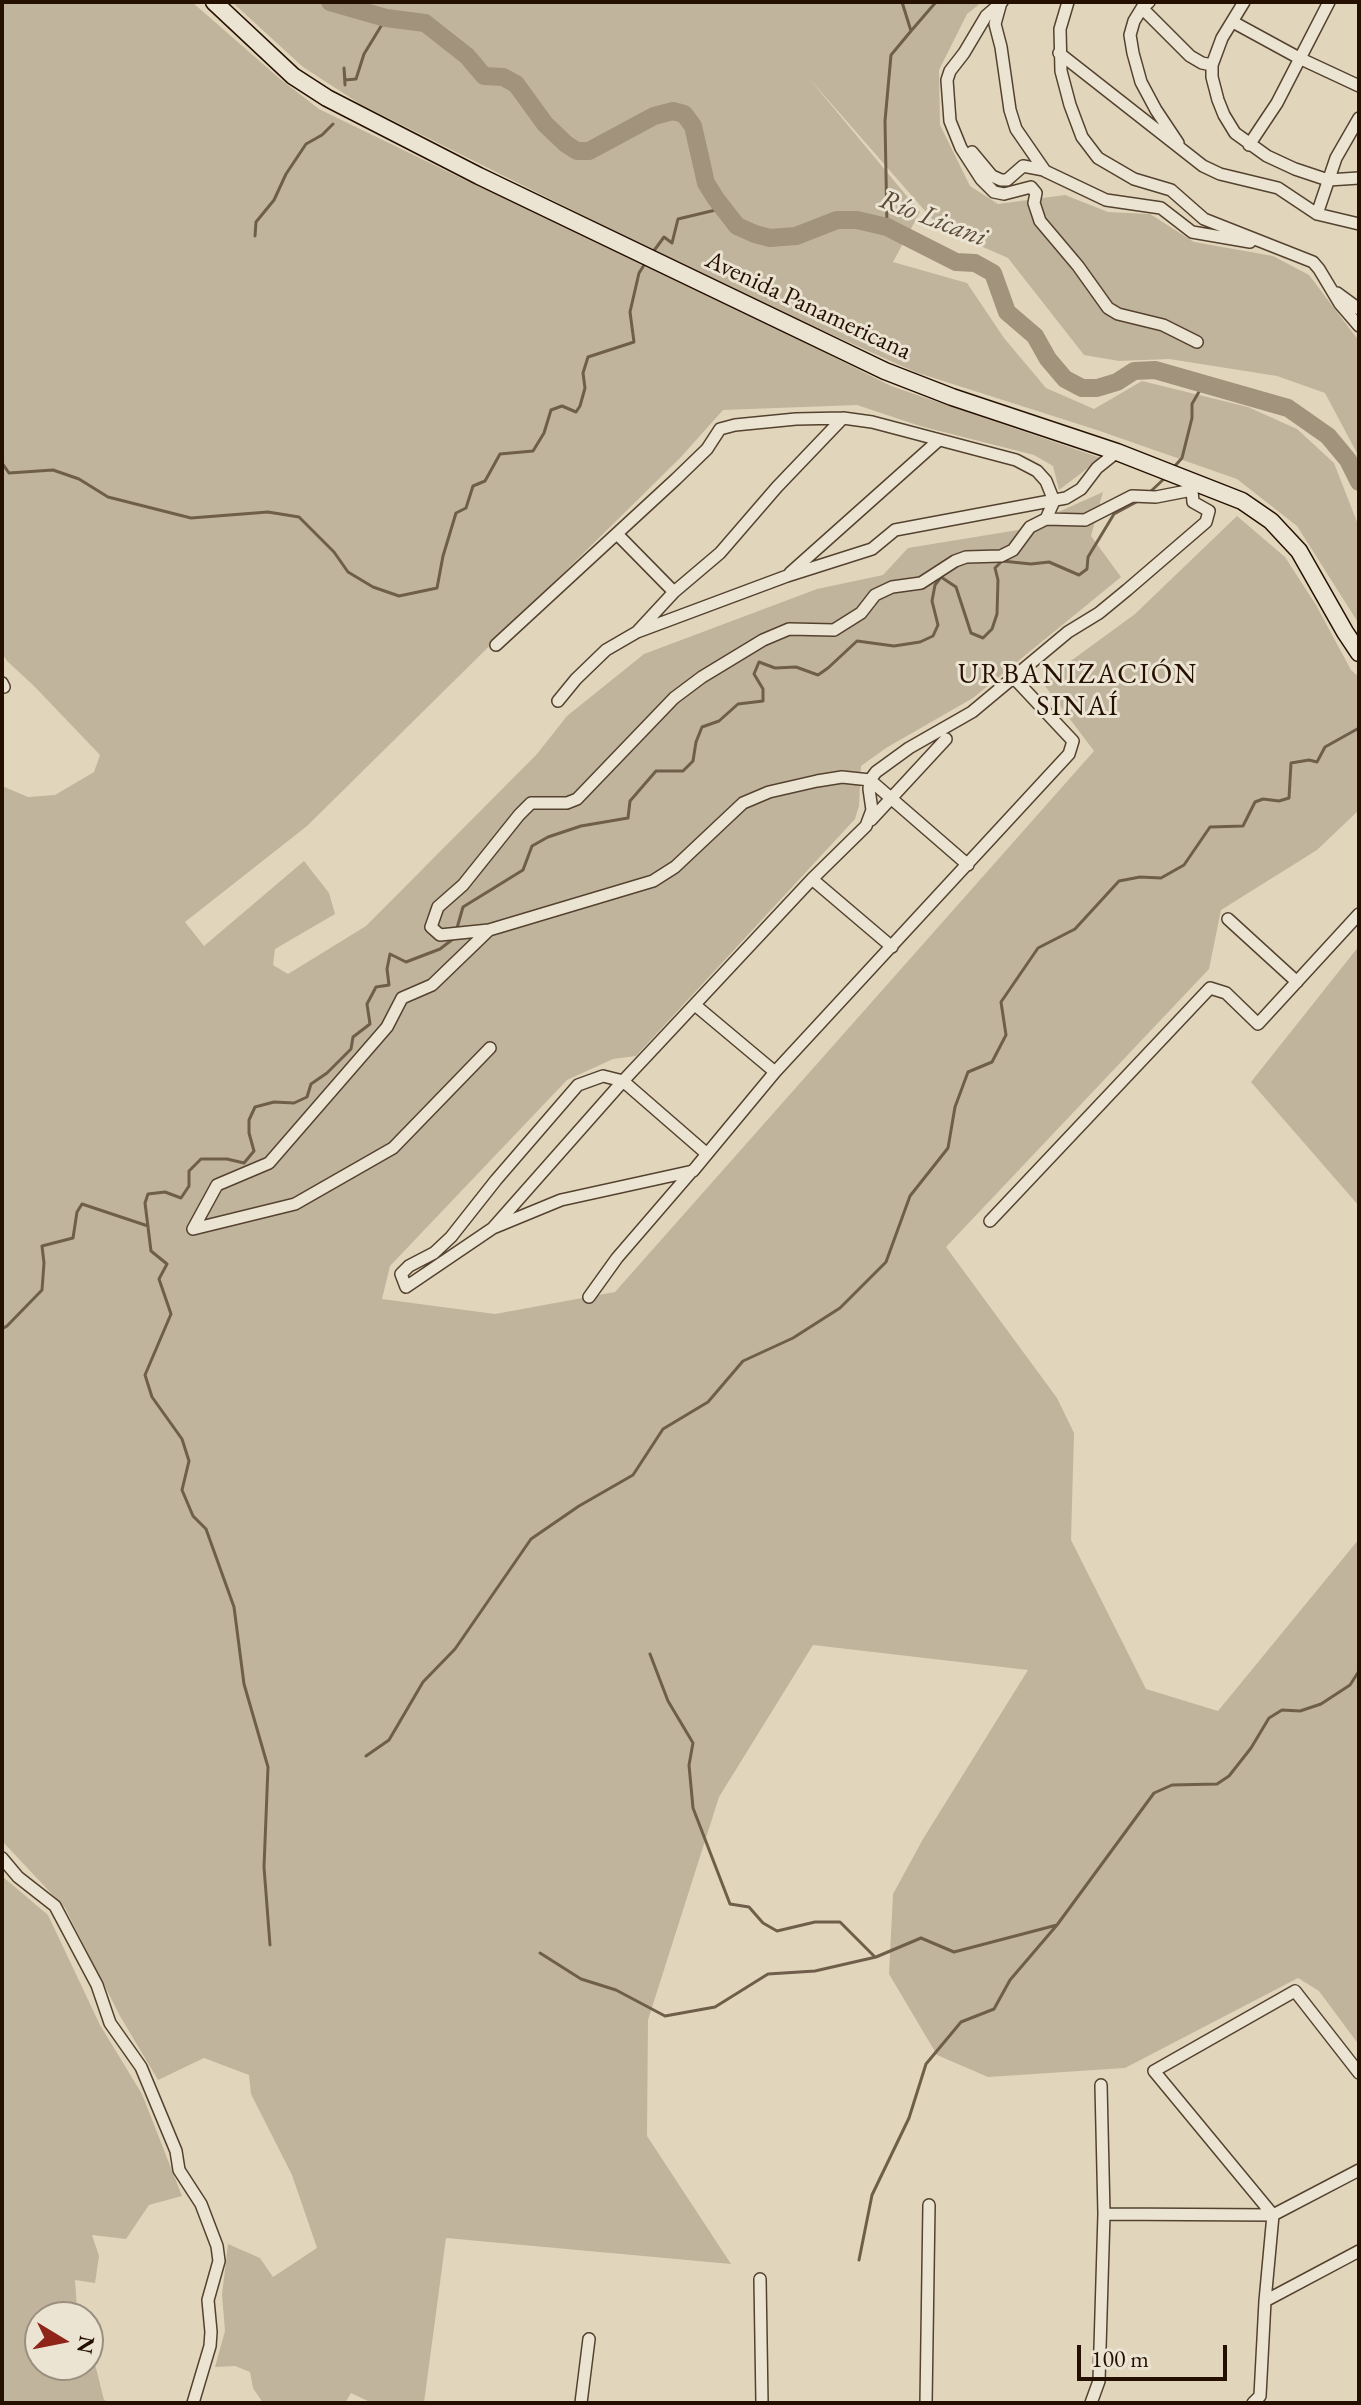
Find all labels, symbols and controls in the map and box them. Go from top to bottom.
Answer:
water label: Río Licani [875,183,991,255]
street label: Avenida Panamericana [700,245,916,367]
district label: URBANIZACIÓN SINAÍ [958,658,1198,724]
north arrow [24,2301,104,2381]
scale bar [1081,2329,1231,2379]
text: N [70,2334,102,2356]
text: 100 m [1091,2343,1149,2374]

